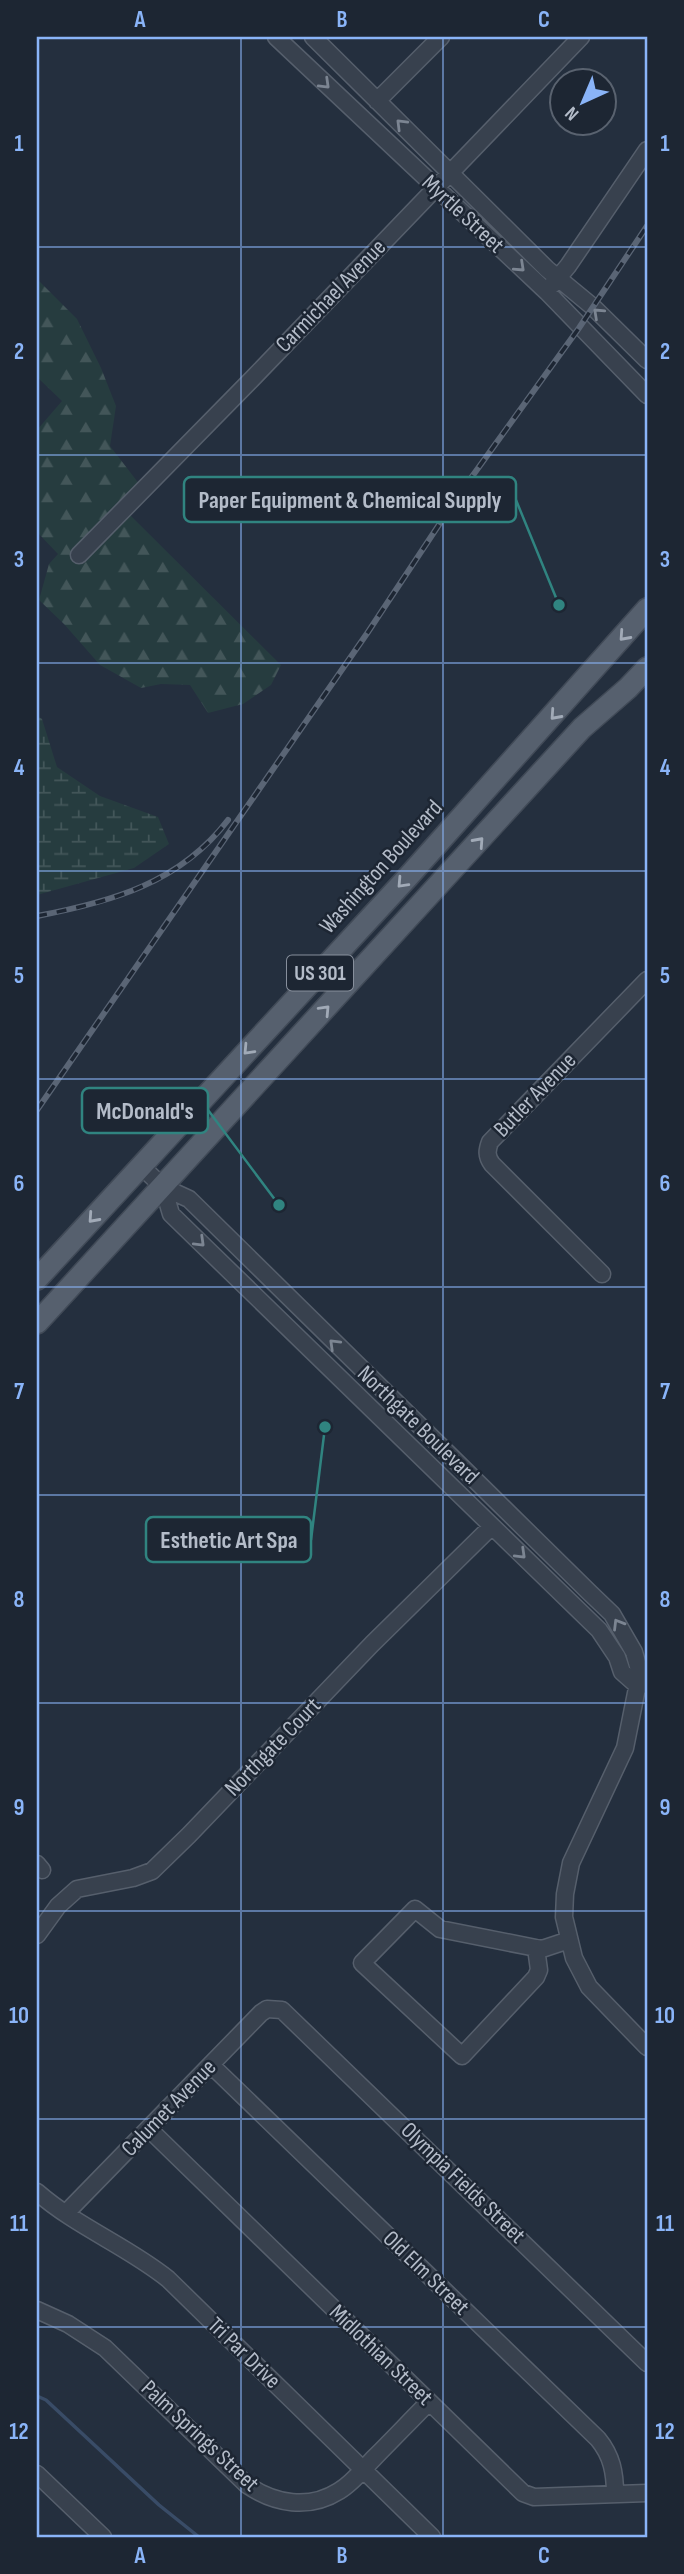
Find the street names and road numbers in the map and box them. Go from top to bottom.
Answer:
street label: Myrtle Street [416,169,510,259]
street label: Carmichael Avenue [270,234,392,358]
street label: Washington Boulevard [314,794,448,940]
road number: US 301 [287,956,353,990]
street label: Butler Avenue [488,1047,582,1143]
street label: Northgate Boulevard [351,1360,485,1490]
street label: Northgate Court [219,1692,327,1802]
street label: Calumet Avenue [116,2054,222,2162]
street label: Olympia Fields Street [395,2116,531,2250]
street label: Old Elm Street [377,2225,475,2321]
street label: Midlothian Street [323,2299,439,2411]
street label: Tri Par Drive [202,2311,286,2395]
street label: Palm Springs Street [135,2374,265,2498]

